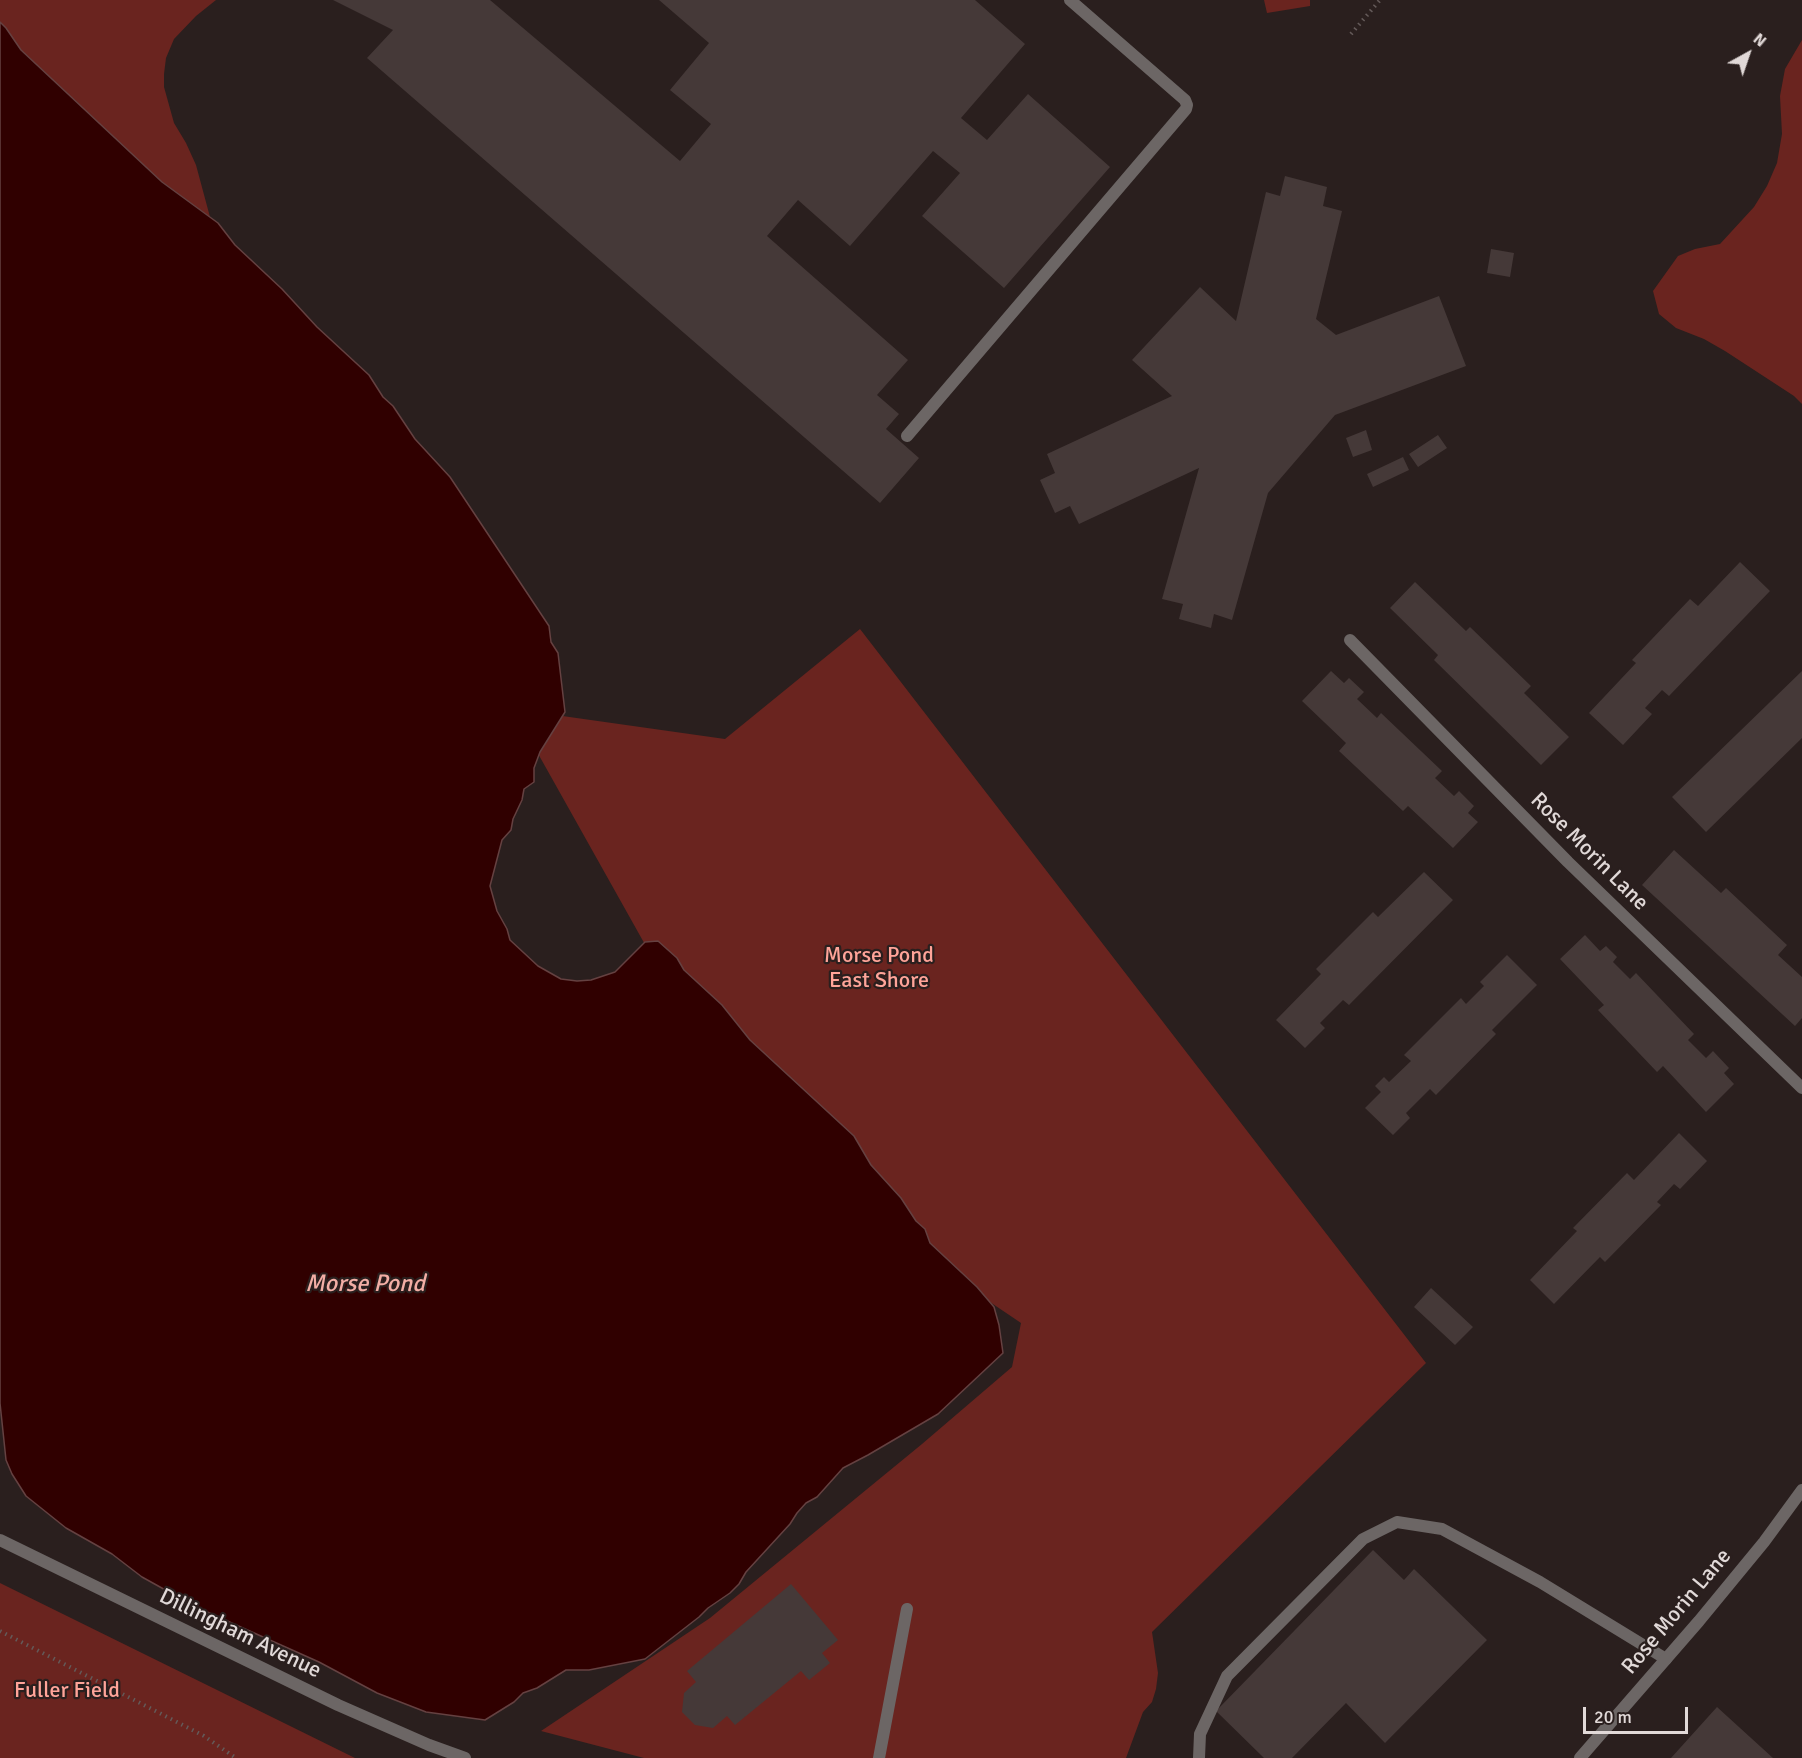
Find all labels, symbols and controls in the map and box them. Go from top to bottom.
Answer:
north arrow [1718,24,1778,84]
text: N [1749,29,1770,51]
street label: Rose Morin Lane [1525,788,1653,916]
park label: Morse Pond East Shore [824,943,934,994]
water label: Morse Pond [305,1271,425,1299]
street label: Rose Morin Lane [1617,1544,1737,1680]
street label: Dillingham Avenue [155,1583,325,1685]
park label: Fuller Field [14,1678,120,1704]
scale bar [1586,1695,1691,1733]
text: 20 m [1594,1706,1632,1728]

